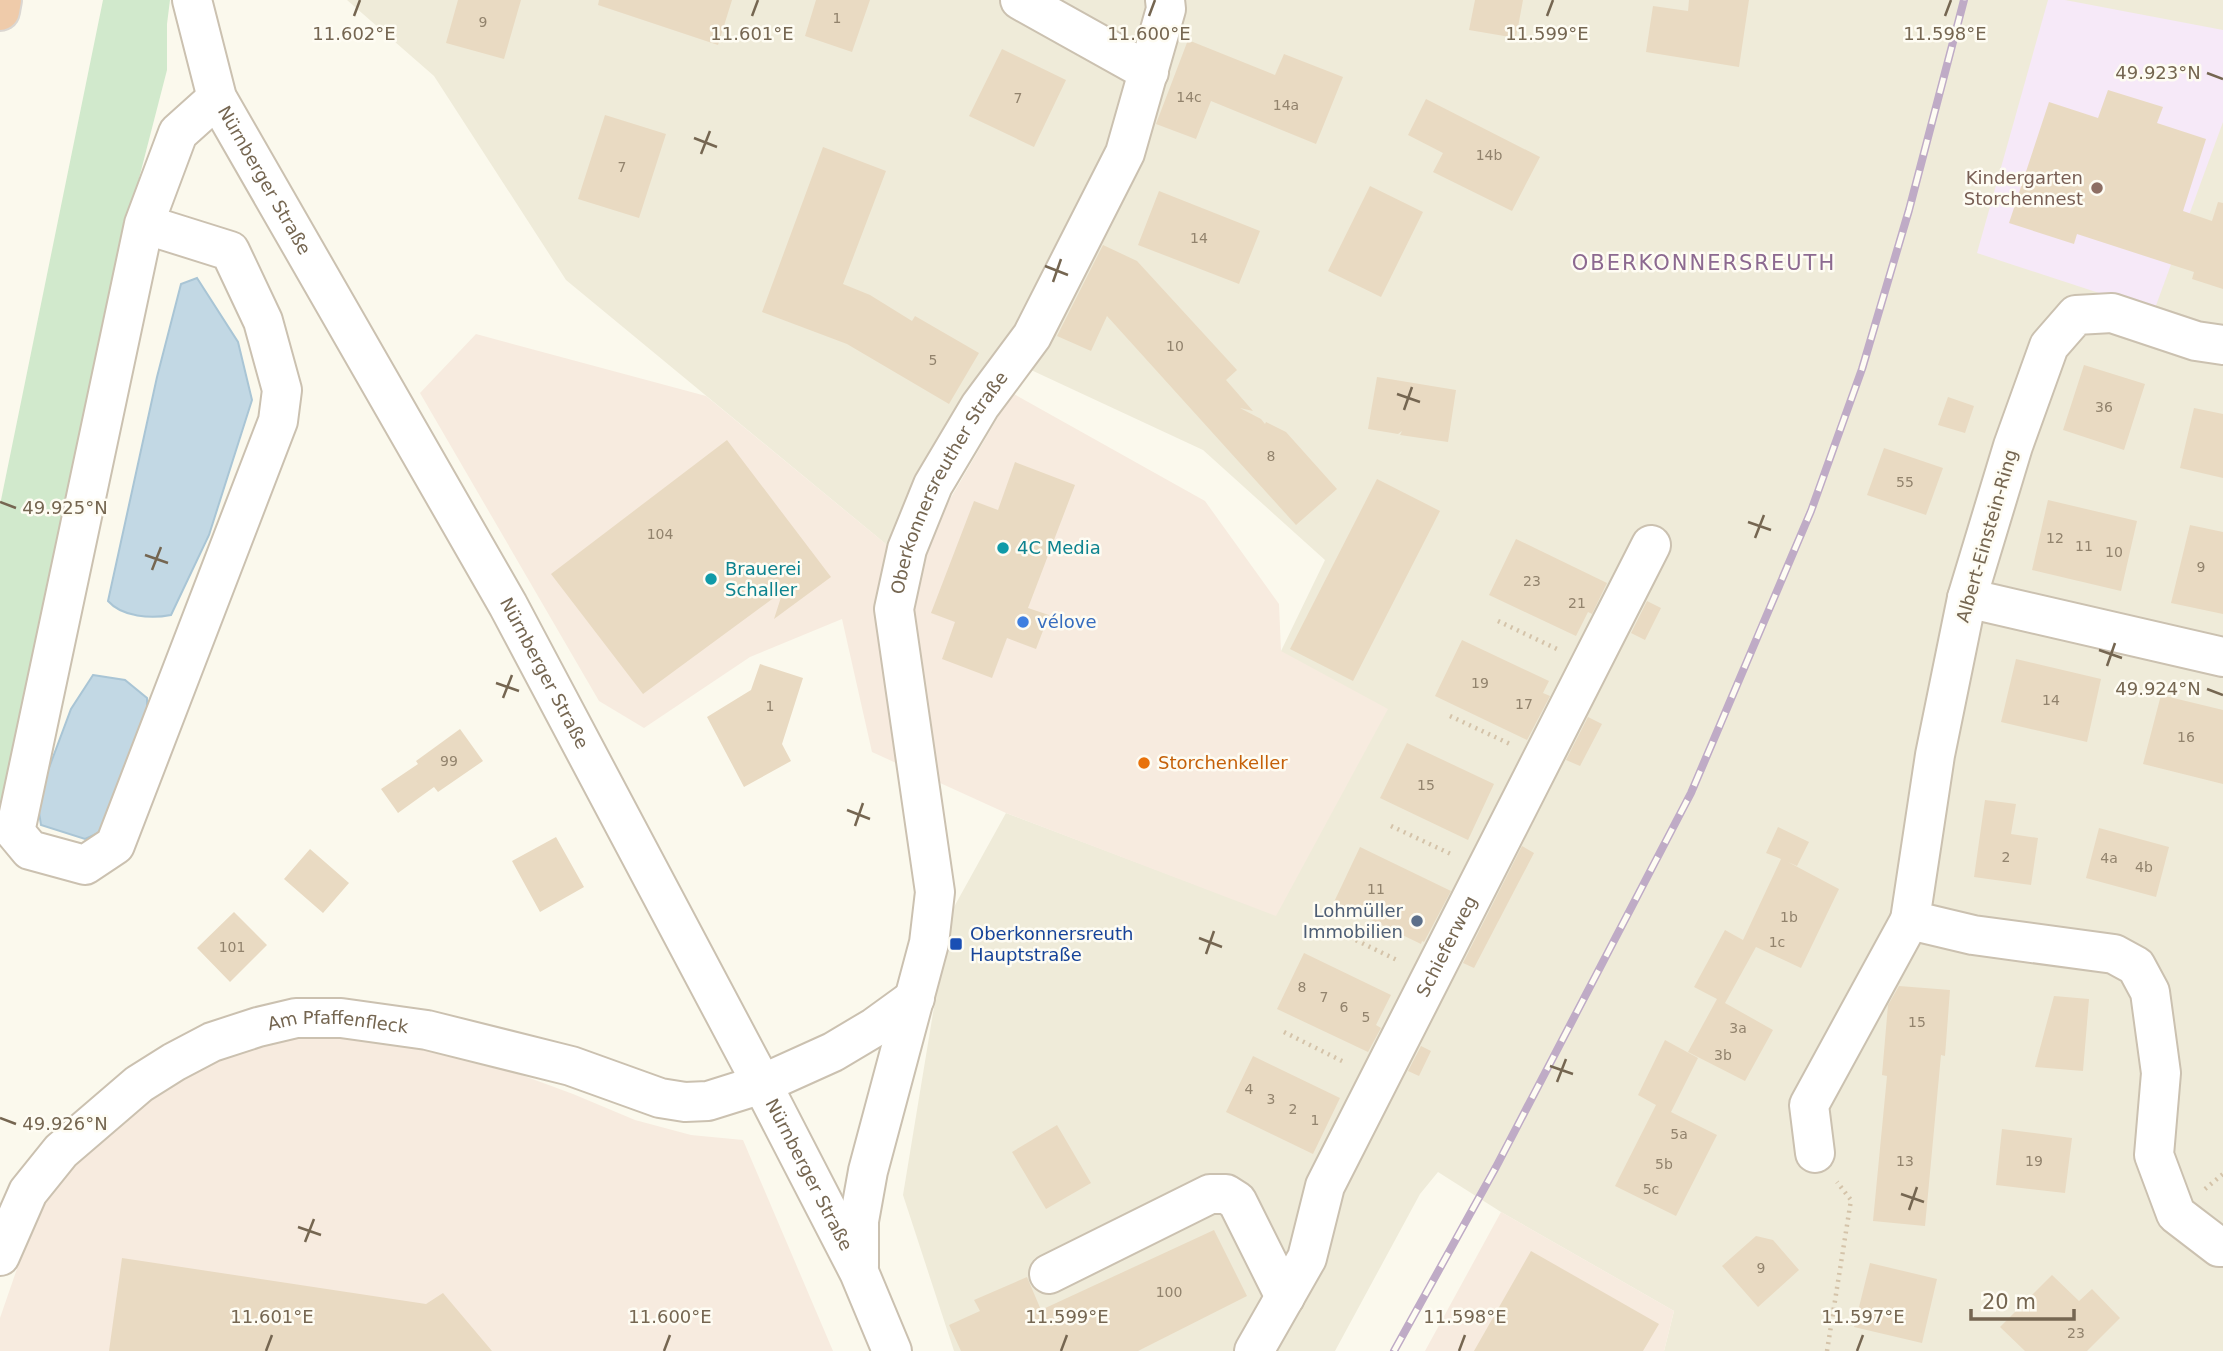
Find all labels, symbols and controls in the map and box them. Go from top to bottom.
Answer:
house number: 1 [833,10,841,26]
house number: 9 [479,14,487,30]
text: 11.602°E [312,23,396,44]
text: 11.601°E [710,23,794,44]
text: 11.600°E [1107,23,1191,44]
text: 11.599°E [1505,23,1589,44]
text: 11.598°E [1903,23,1987,44]
text: 49.923°N [2115,62,2201,83]
house number: 14c [1176,89,1202,105]
house number: 7 [1014,90,1022,106]
house number: 14a [1273,97,1299,113]
street label: Nürnberger Straße [214,102,316,258]
house number: 14b [1476,147,1502,163]
house number: 7 [618,159,626,175]
place label: Kindergarten Storchennest [1964,167,2083,209]
marker: Kindergarten Storchennest [2089,180,2105,196]
house number: 14 [1190,230,1208,246]
district label: OBERKONNERSREUTH [1572,251,1836,275]
house number: 10 [1166,338,1184,354]
house number: 5 [929,352,937,368]
street label: Oberkonnersreuther Straße [886,367,1012,596]
house number: 36 [2095,399,2113,415]
street label: Albert-Einstein-Ring [1952,447,2021,625]
house number: 8 [1267,448,1275,464]
house number: 55 [1896,474,1914,490]
text: 49.925°N [22,497,108,518]
house number: 104 [647,526,673,542]
house number: 12 [2046,530,2064,546]
place label: 4C Media [1017,537,1101,558]
house number: 11 [2075,538,2093,554]
marker: 4C Media [995,540,1011,556]
house number: 10 [2105,544,2123,560]
place label: Brauerei Schaller [725,558,801,600]
house number: 9 [2197,559,2205,575]
marker: Brauerei Schaller [703,571,719,587]
house number: 23 [1523,573,1541,589]
street label: Nürnberger Straße [496,594,593,752]
house number: 21 [1568,595,1586,611]
place label: vélove [1037,611,1096,632]
marker: vélove [1015,614,1031,630]
house number: 19 [1471,675,1489,691]
text: 49.924°N [2115,678,2201,699]
house number: 14 [2042,692,2060,708]
house number: 17 [1515,696,1533,712]
house number: 1 [766,698,774,714]
house number: 16 [2177,729,2195,745]
place label: Storchenkeller [1158,752,1288,773]
house number: 99 [440,753,458,769]
marker: Storchenkeller [1136,755,1152,771]
house number: 15 [1417,777,1435,793]
house number: 2 [2002,849,2010,865]
house number: 4a [2100,850,2118,866]
house number: 4b [2135,859,2153,875]
house number: 11 [1367,881,1385,897]
street label: Schieferweg [1412,892,1481,1000]
place label: Lohmüller Immobilien [1303,900,1404,942]
house number: 1b [1780,909,1798,925]
marker: Lohmüller Immobilien [1409,913,1425,929]
place label: Oberkonnersreuth Hauptstraße [970,923,1134,965]
house number: 1c [1769,934,1785,950]
marker: Oberkonnersreuth Hauptstraße [948,936,964,952]
house number: 101 [219,939,245,955]
house number: 8 [1298,979,1306,995]
house number: 7 [1320,989,1328,1005]
house number: 6 [1340,999,1349,1015]
street label: Am Pfaffenfleck [265,1007,410,1037]
house number: 5 [1362,1009,1370,1025]
house number: 15 [1908,1014,1926,1030]
house number: 3a [1729,1020,1747,1036]
house number: 3b [1714,1047,1732,1063]
house number: 4 [1245,1081,1254,1097]
house number: 3 [1267,1091,1275,1107]
street label: Nürnberger Straße [761,1095,857,1254]
house number: 2 [1289,1101,1297,1117]
house number: 1 [1311,1112,1319,1128]
text: 49.926°N [22,1113,108,1134]
house number: 5a [1670,1126,1688,1142]
house number: 13 [1896,1153,1914,1169]
house number: 19 [2025,1153,2043,1169]
house number: 5b [1655,1156,1673,1172]
house number: 5c [1643,1181,1659,1197]
house number: 9 [1757,1260,1765,1276]
scale bar [1971,1278,2074,1322]
house number: 100 [1156,1284,1182,1300]
text: 20 m [1982,1290,2036,1314]
text: 11.601°E [230,1306,314,1327]
text: 11.600°E [628,1306,712,1327]
text: 11.599°E [1025,1306,1109,1327]
text: 11.598°E [1423,1306,1507,1327]
text: 11.597°E [1821,1306,1905,1327]
house number: 23 [2067,1325,2085,1341]

